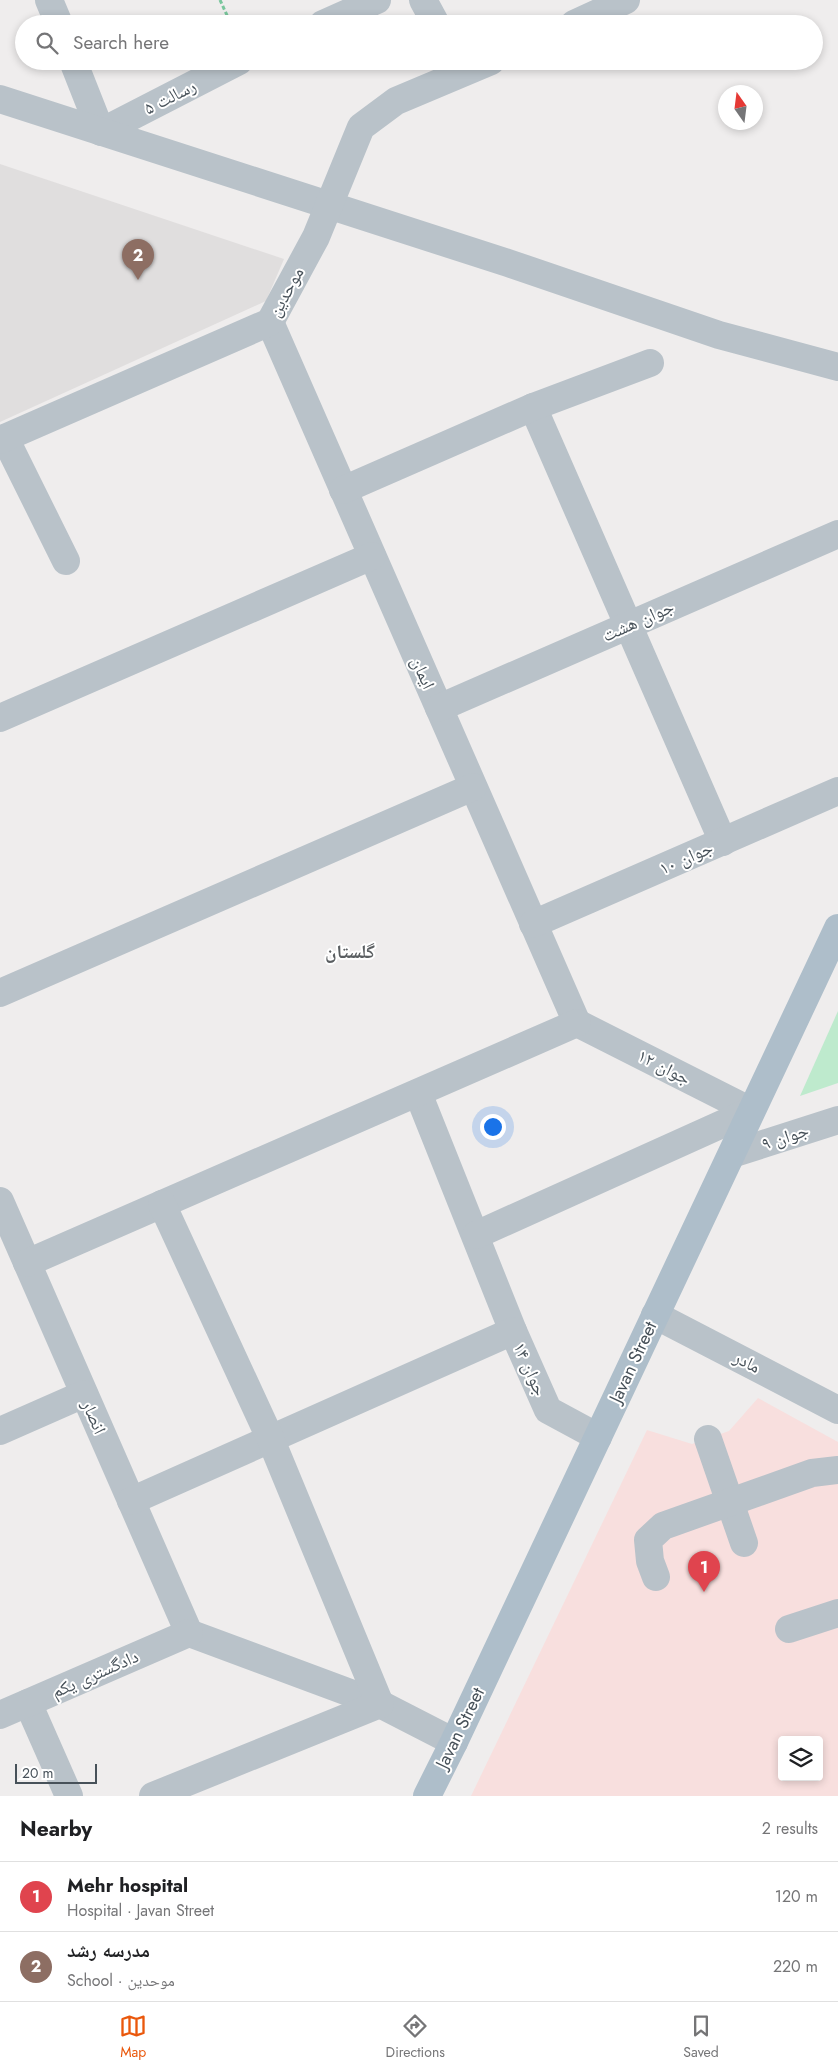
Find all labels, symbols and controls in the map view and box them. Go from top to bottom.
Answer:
search box [15,15,823,70]
icon: search [33,29,61,57]
text: Search here [73,29,169,56]
street label: رسالت ۵ [139,73,201,121]
north arrow [718,85,763,130]
pin: 2 [122,239,154,280]
street label: موحدین [262,262,310,322]
street label: جوان هشت [598,594,678,648]
street label: ایمان [404,653,442,693]
street label: جوان ۱۰ [655,835,717,881]
district label: گلستان [325,938,376,965]
street label: جوان ۱۲ [633,1043,695,1091]
your location [480,1114,506,1140]
street label: جوان ۹ [758,1117,812,1157]
street label: Javan Street [602,1316,664,1409]
street label: جوان ۱۴ [507,1338,553,1400]
street label: مادر [728,1344,765,1380]
street label: انصار [75,1395,113,1438]
pin: 1 [688,1551,720,1592]
street label: دادگستری یکم [47,1643,143,1705]
street label: Javan Street [428,1682,491,1775]
map controls [778,1736,823,1781]
button: layers [778,1736,823,1781]
scale bar [15,1761,98,1784]
text: 20 m [22,1763,54,1783]
text: Nearby [20,1814,92,1844]
text: 2 results [762,1817,818,1840]
text: Mehr hospital [67,1872,188,1899]
text: 1 [32,1885,40,1908]
text: 120 m [775,1885,818,1908]
text: Hospital · Javan Street [67,1899,214,1922]
text: مدرسه رشد [67,1937,150,1964]
text: 2 [31,1955,41,1978]
text: 220 m [773,1955,818,1978]
text: School · موحدین [67,1969,175,1992]
tab: Map [119,2012,147,2062]
tab: Directions [386,2012,445,2062]
tab: Saved [683,2012,719,2062]

